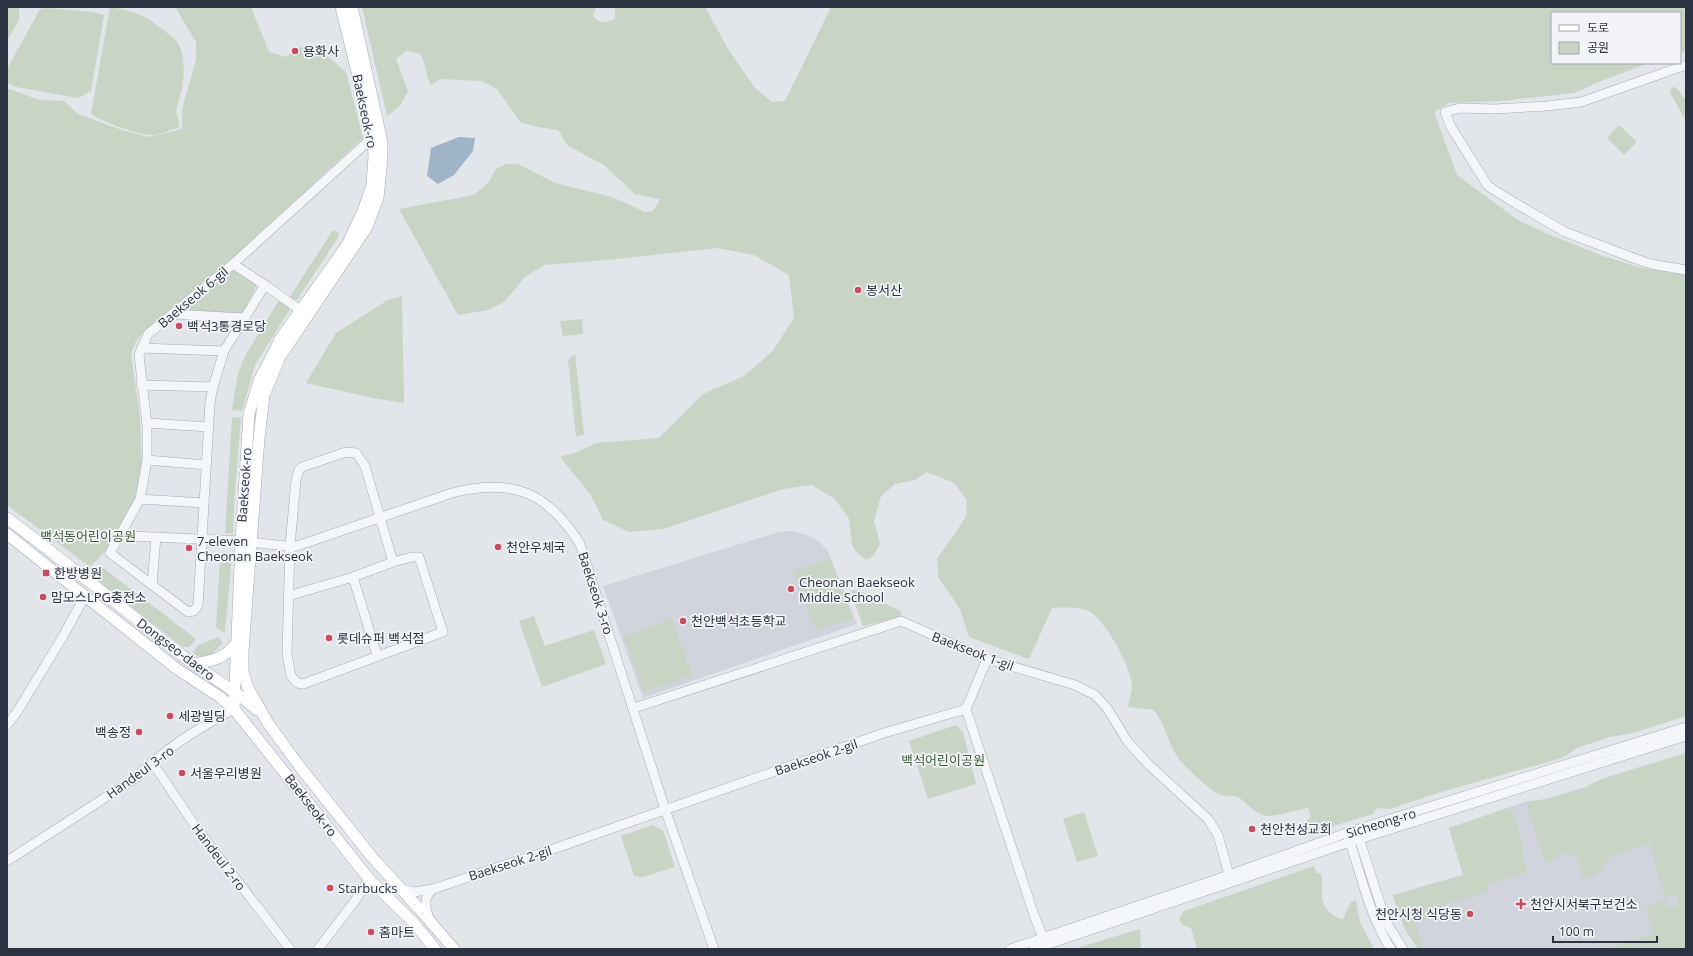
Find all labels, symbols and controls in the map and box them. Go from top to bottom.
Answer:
legend [1551,12,1681,64]
text: 도로 [1587,19,1609,36]
text: 공원 [1587,39,1609,56]
place label: 용화사 [303,42,339,60]
marker: 용화사 [290,46,300,56]
street label: Baekseok-ro [348,72,382,150]
street label: Baekseok 6-gil [154,262,232,332]
place label: 봉서산 [866,281,902,299]
marker: 봉서산 [853,285,863,295]
place label: 백석3통경로당 [187,317,266,335]
marker: 백석3통경로당 [174,321,184,331]
street label: Baekseok-ro [232,447,256,523]
park label: 백석동어린이공원 [40,527,136,545]
place label: 7-eleven Cheonan Baekseok [197,532,313,565]
place label: 천안우체국 [506,538,566,556]
marker: 천안우체국 [493,542,503,552]
marker: 7-eleven Cheonan Baekseok [184,543,194,553]
street label: Baekseok 3-ro [574,549,618,637]
place label: 한방병원 [54,564,102,582]
marker: 한방병원 [41,568,51,578]
place label: Cheonan Baekseok Middle School [799,573,915,606]
marker: Cheonan Baekseok Middle School [786,584,796,594]
place label: 맘모스LPG충전소 [51,588,147,606]
marker: 맘모스LPG충전소 [38,592,48,602]
place label: 천안백석초등학교 [691,612,787,630]
street label: Dongseo-daero [133,614,219,684]
marker: 천안백석초등학교 [678,616,688,626]
street label: Baekseok 1-gil [929,627,1017,675]
place label: 롯데슈퍼 백석점 [337,629,424,647]
marker: 롯데슈퍼 백석점 [324,633,334,643]
place label: 세광빌딩 [178,707,226,725]
marker: 세광빌딩 [165,711,175,721]
place label: 백송정 [95,723,131,741]
marker: 백송정 [134,727,144,737]
street label: Baekseok 2-gil [772,734,860,780]
street label: Handeul 3-ro [103,741,178,803]
park label: 백석어린이공원 [901,751,985,769]
place label: 서울우리병원 [190,764,262,782]
marker: 서울우리병원 [177,768,187,778]
street label: Baekseok-ro [281,770,341,840]
street label: Sicheong-ro [1344,804,1418,842]
street label: Handeul 2-ro [188,820,250,894]
place label: 천안천성교회 [1260,820,1332,838]
marker: 천안천성교회 [1247,824,1257,834]
street label: Baekseok 2-gil [466,841,554,885]
place label: Starbucks [338,879,397,897]
marker: Starbucks [325,883,335,893]
place label: 천안시서북구보건소 [1530,895,1638,913]
marker: 천안시서북구보건소 [1515,898,1527,910]
place label: 천안시청 식당동 [1375,905,1462,923]
marker: 천안시청 식당동 [1465,909,1475,919]
scale bar [1553,918,1657,944]
place label: 홈마트 [379,923,415,941]
text: 100 m [1559,923,1594,940]
marker: 홈마트 [366,927,376,937]

